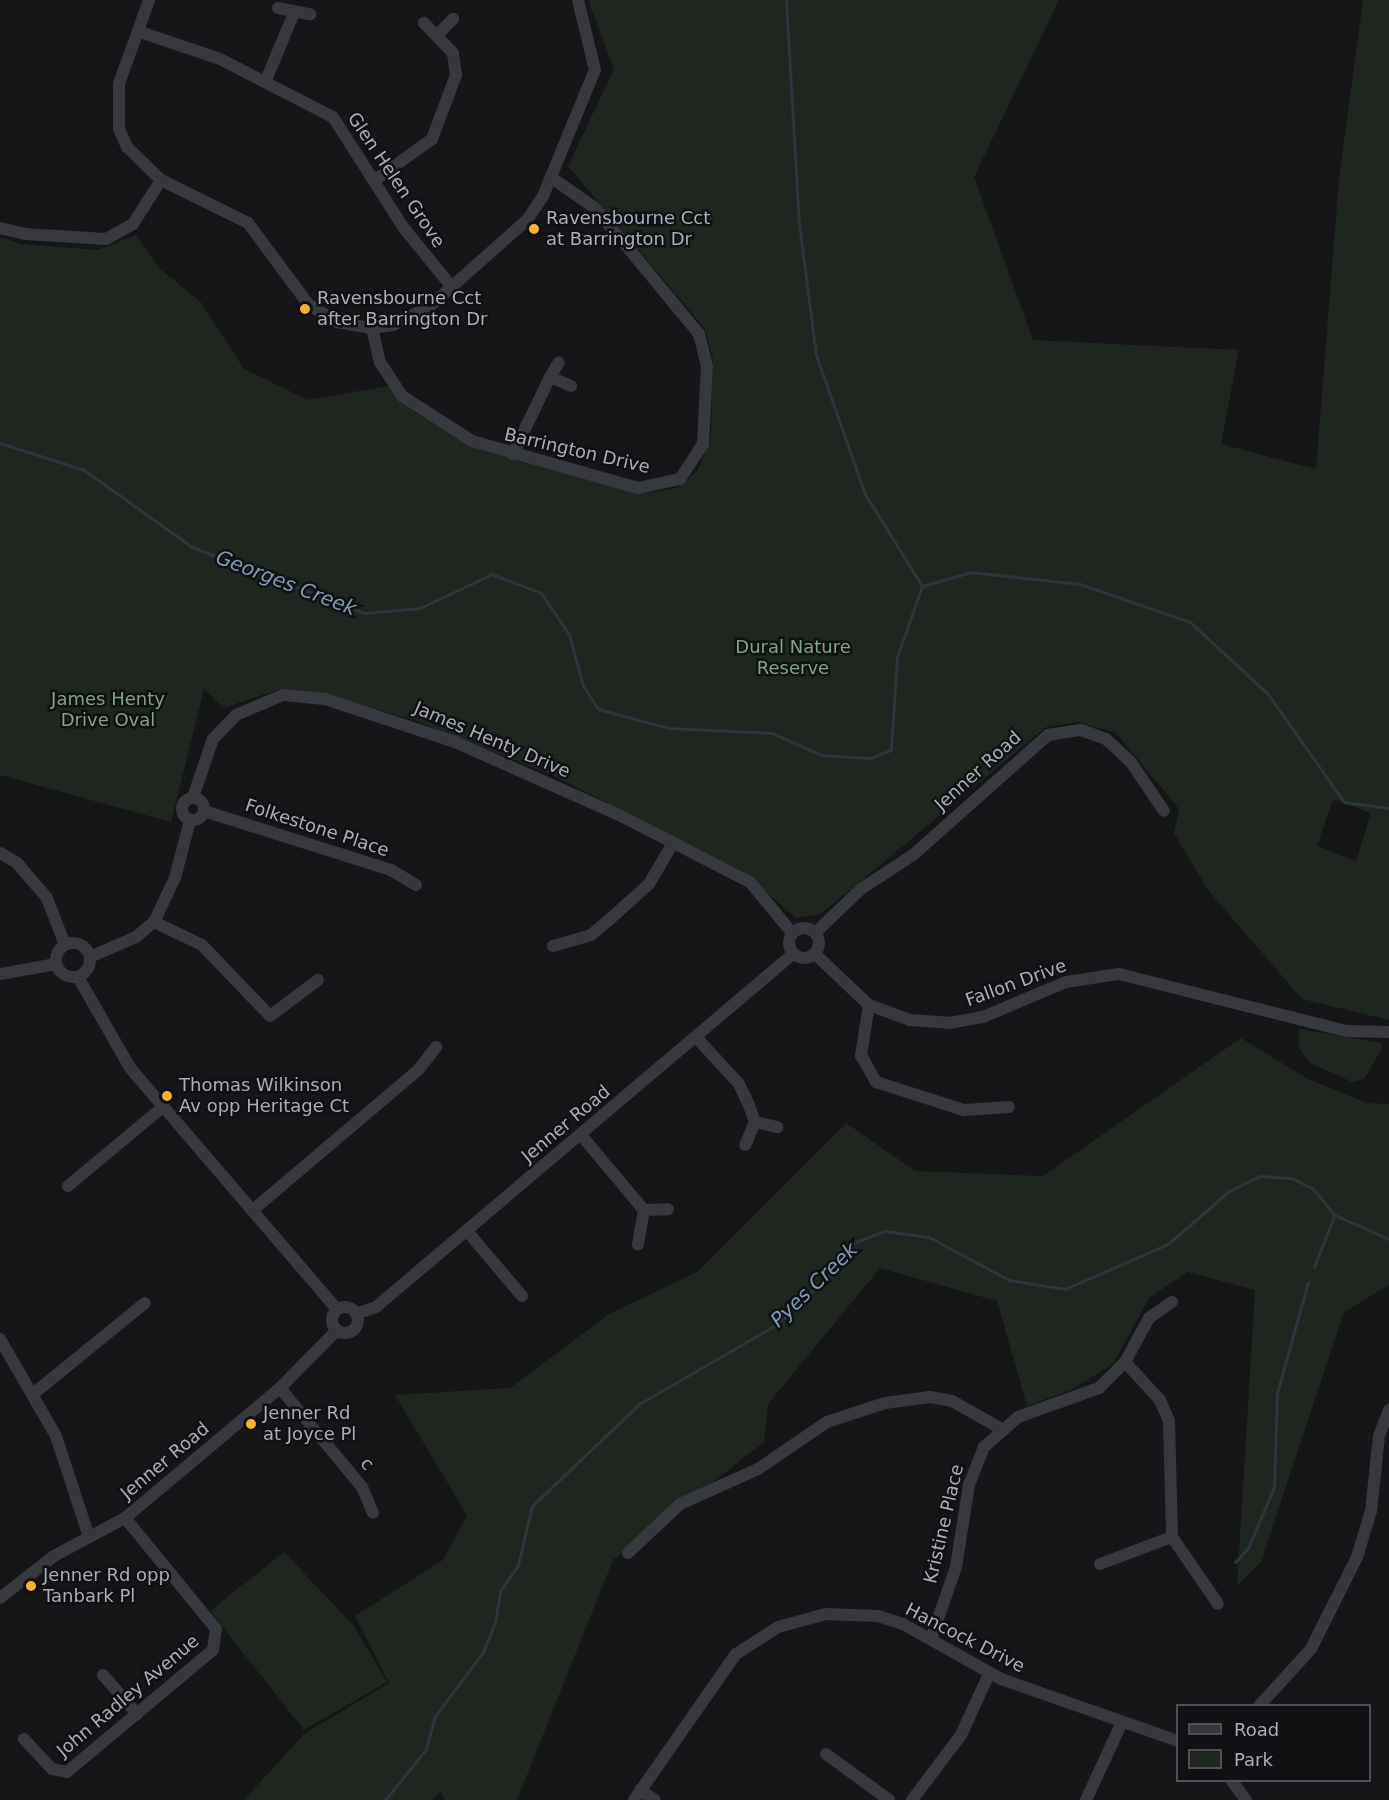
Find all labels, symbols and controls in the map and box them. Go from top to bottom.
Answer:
street label: Glen Helen Grove [343,108,449,252]
place label: Ravensbourne Cct at Barrington Dr [546,208,710,250]
marker: Ravensbourne Cct at Barrington Dr [527,222,541,236]
place label: Ravensbourne Cct after Barrington Dr [317,288,487,330]
marker: Ravensbourne Cct after Barrington Dr [298,302,312,316]
street label: Barrington Drive [502,424,652,478]
water label: Georges Creek [212,545,360,621]
park label: Dural Nature Reserve [735,637,851,680]
park label: James Henty Drive Oval [51,689,165,732]
street label: James Henty Drive [411,697,573,783]
street label: Jenner Road [930,727,1026,815]
street label: Folkestone Place [242,795,392,861]
street label: Fallon Drive [963,955,1069,1011]
place label: Thomas Wilkinson Av opp Heritage Ct [179,1075,349,1118]
street label: Jenner Road [517,1081,615,1167]
marker: Thomas Wilkinson Av opp Heritage Ct [160,1089,174,1103]
water label: Pyes Creek [766,1238,862,1332]
place label: Jenner Rd at Joyce Pl [263,1403,356,1446]
marker: Jenner Rd at Joyce Pl [244,1417,258,1431]
street label: Jenner Road [116,1418,214,1504]
street label: c [356,1453,378,1475]
street label: Kristine Place [920,1462,968,1586]
place label: Jenner Rd opp Tanbark Pl [43,1565,170,1608]
marker: Jenner Rd opp Tanbark Pl [24,1579,38,1593]
street label: Hancock Drive [902,1599,1028,1677]
street label: John Radley Avenue [53,1630,203,1762]
legend [1176,1704,1371,1782]
text: Road [1234,1719,1279,1740]
text: Park [1234,1749,1273,1770]

